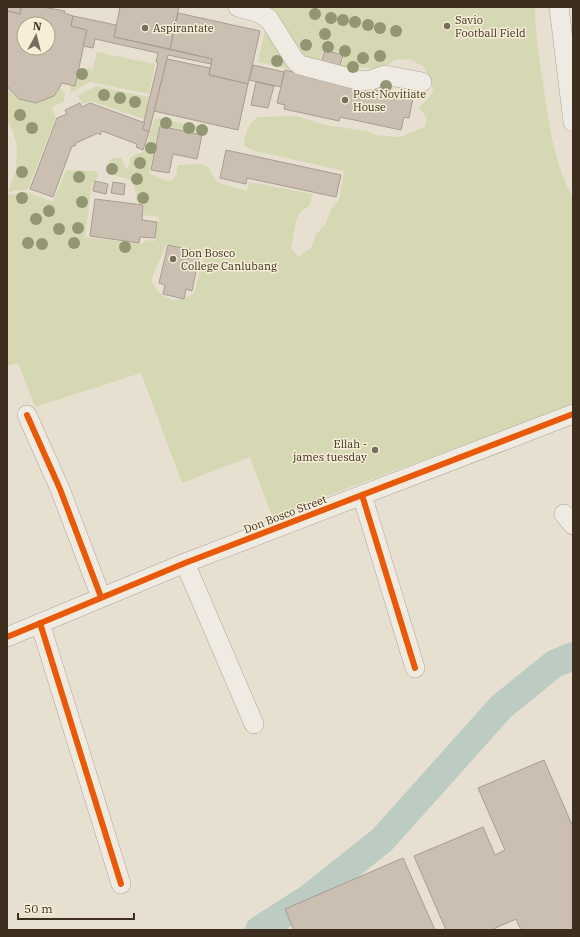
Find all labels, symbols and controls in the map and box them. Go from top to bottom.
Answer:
place label: Savio Football Field [455,13,526,40]
north arrow [16,16,56,56]
text: N [32,19,43,34]
place label: Aspirantate [153,21,214,35]
marker: Savio Football Field [442,21,452,31]
marker: Aspirantate [140,23,150,33]
place label: Post-Novitiate House [353,87,426,114]
marker: Post-Novitiate House [340,95,350,105]
place label: Don Bosco College Canlubang [181,246,277,273]
marker: Don Bosco College Canlubang [168,254,178,264]
place label: Ellah - james tuesday [292,437,367,464]
marker: Ellah - james tuesday [370,445,380,455]
street label: Don Bosco Street [242,492,329,536]
scale bar [18,895,134,921]
text: 50 m [24,901,53,916]

